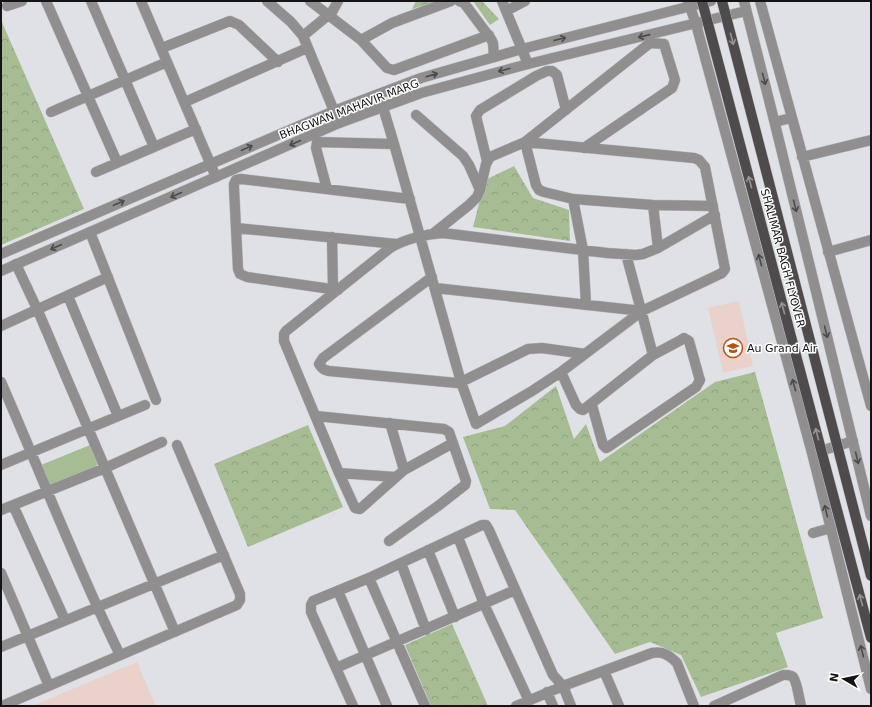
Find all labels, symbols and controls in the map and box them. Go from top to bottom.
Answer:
one-way arrow [729,32,736,45]
one-way arrow [638,33,651,40]
one-way arrow [553,35,566,43]
one-way arrow [498,67,511,74]
one-way arrow [426,71,439,78]
one-way arrow [761,73,768,86]
street label: BHAGWAN MAHAVIR MARG [278,77,421,142]
one-way arrow [289,140,301,147]
one-way arrow [240,144,252,151]
one-way arrow [746,176,753,189]
street label: SHALIMAR BAGH FLYOVER [758,187,807,329]
one-way arrow [170,192,182,199]
one-way arrow [113,199,125,206]
one-way arrow [792,199,800,212]
one-way arrow [51,244,63,251]
one-way arrow [756,253,763,266]
one-way arrow [779,302,787,315]
one-way arrow [823,325,831,338]
school or university icon: Au Grand Air [722,337,744,359]
place label: Au Grand Air [747,342,818,355]
one-way arrow [789,379,797,392]
one-way arrow [813,428,820,441]
one-way arrow [854,451,861,464]
one-way arrow [822,505,830,518]
one-way arrow [857,594,864,607]
one-way arrow [857,644,865,657]
north arrow [824,659,864,699]
text: N [827,672,842,683]

